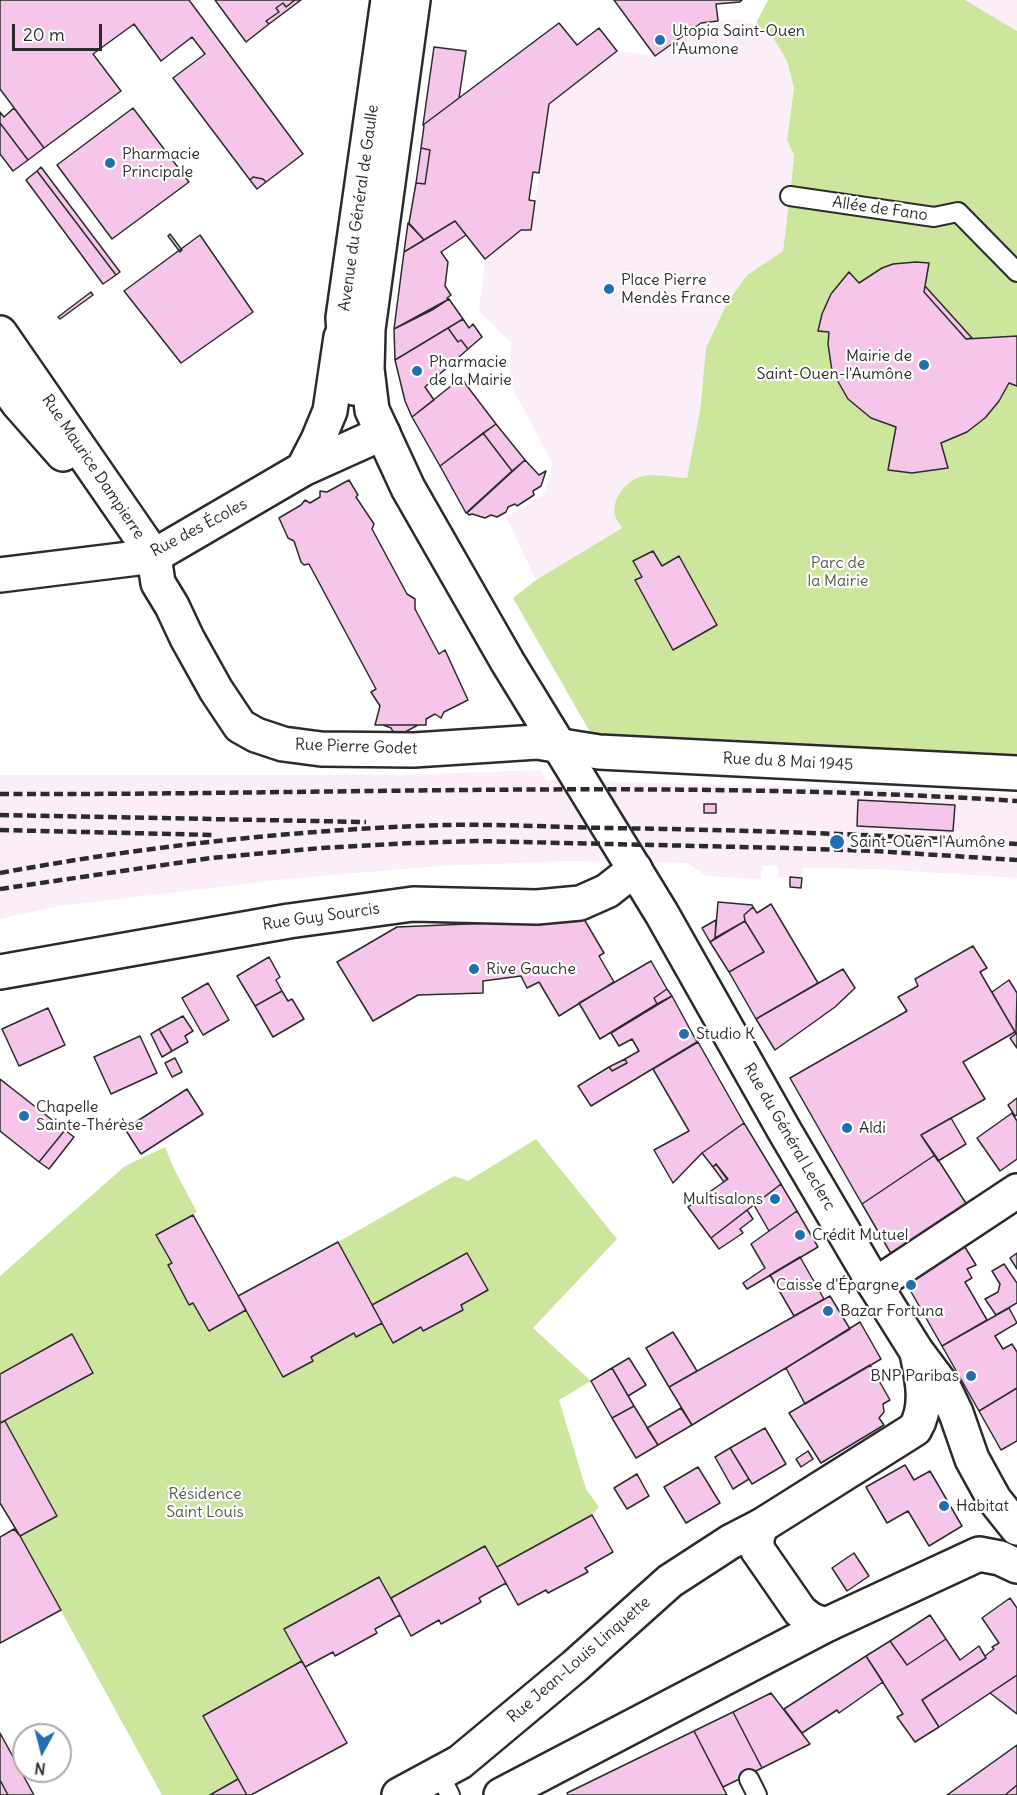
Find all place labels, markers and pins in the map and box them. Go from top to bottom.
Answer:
place label: Utopia Saint-Ouen l'Aumone [672,21,805,59]
marker: Utopia Saint-Ouen l'Aumone [653,33,667,47]
place label: Pharmacie Principale [122,144,200,182]
marker: Pharmacie Principale [103,156,117,170]
place label: Place Pierre Mendès France [621,270,730,308]
marker: Place Pierre Mendès France [602,282,616,296]
place label: Mairie de Saint-Ouen-l'Aumône [757,346,912,384]
place label: Pharmacie de la Mairie [429,352,512,390]
marker: Mairie de Saint-Ouen-l'Aumône [917,358,931,372]
marker: Pharmacie de la Mairie [410,364,424,378]
place label: Saint-Ouen-l'Aumône [850,832,1005,852]
marker: Saint-Ouen-l'Aumône [828,833,846,851]
place label: Rive Gauche [486,959,576,979]
marker: Rive Gauche [467,962,481,976]
place label: Studio K [696,1024,755,1044]
marker: Studio K [677,1027,691,1041]
place label: Chapelle Sainte-Thérèse [36,1097,143,1135]
marker: Chapelle Sainte-Thérèse [17,1109,31,1123]
place label: Aldi [859,1118,886,1138]
marker: Aldi [840,1121,854,1135]
place label: Multisalons [683,1189,763,1209]
marker: Multisalons [768,1192,782,1206]
place label: Crédit Mutuel [812,1225,908,1245]
marker: Crédit Mutuel [793,1228,807,1242]
place label: Caisse d'Épargne [776,1275,899,1295]
marker: Caisse d'Épargne [904,1278,918,1292]
place label: Bazar Fortuna [840,1301,944,1321]
marker: Bazar Fortuna [821,1304,835,1318]
place label: BNP Paribas [870,1366,959,1386]
marker: BNP Paribas [964,1369,978,1383]
place label: Habitat [956,1496,1009,1516]
marker: Habitat [937,1499,951,1513]

